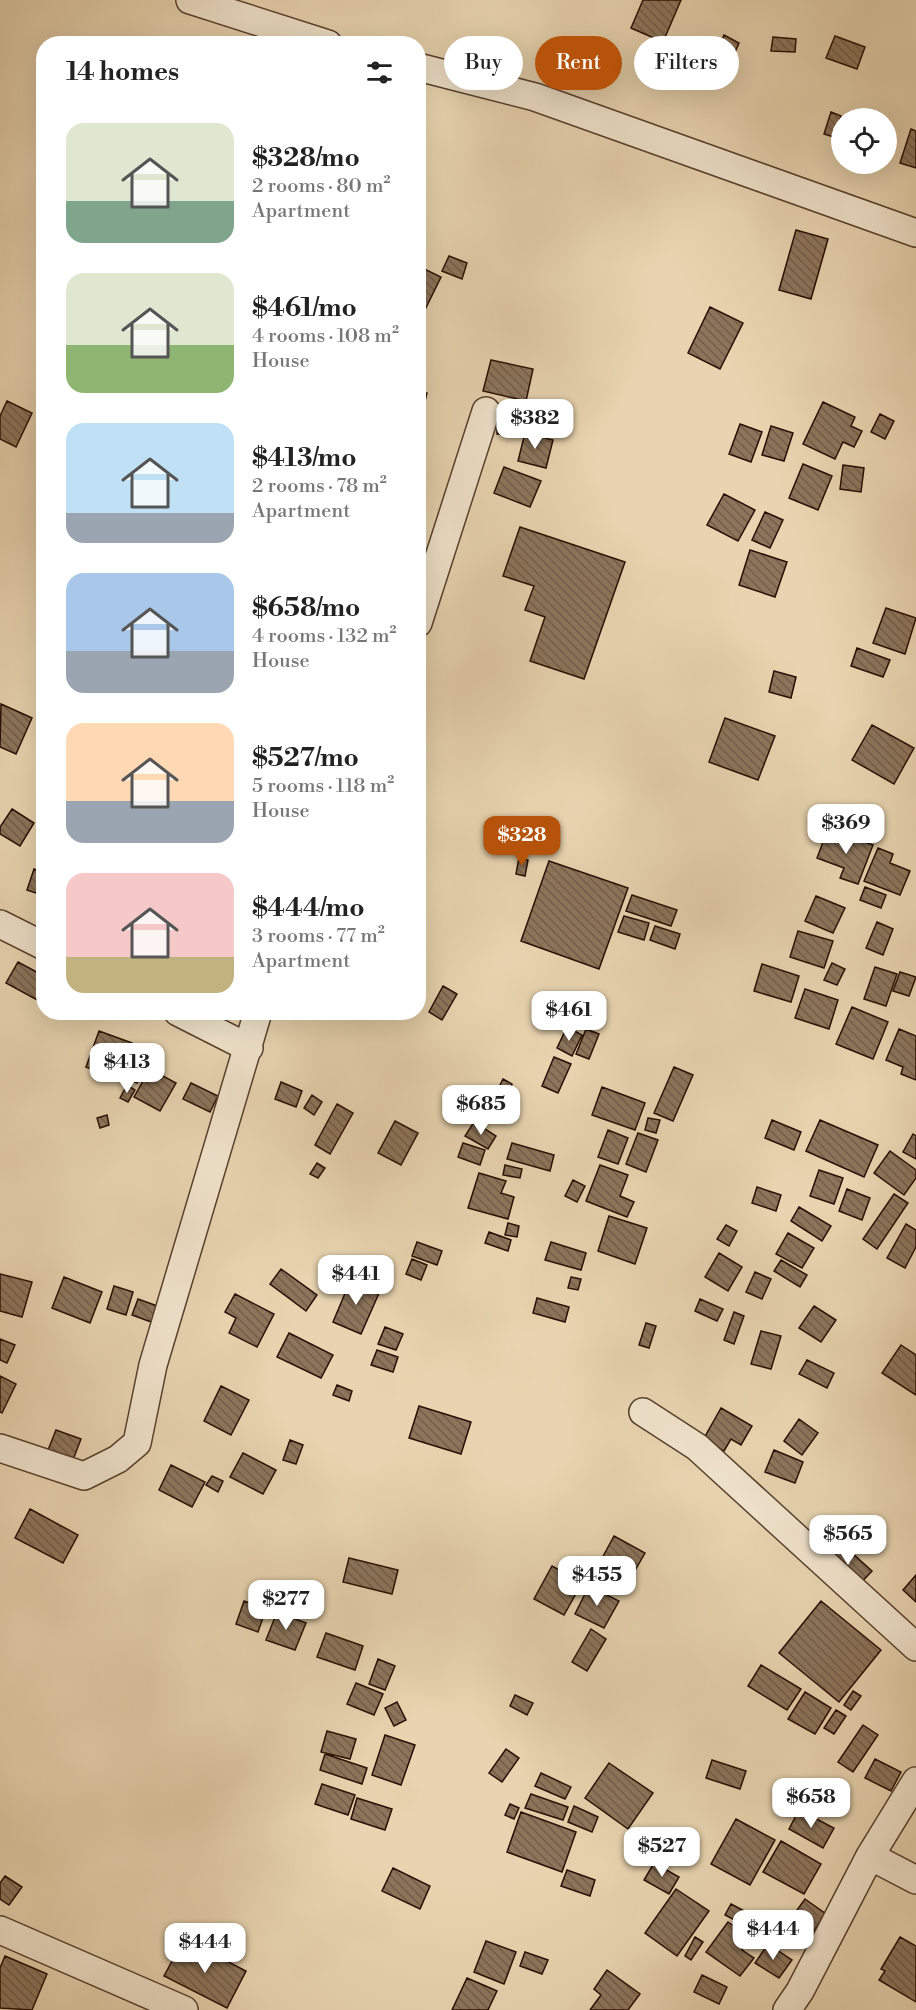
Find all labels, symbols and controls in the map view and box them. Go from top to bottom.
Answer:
chip: Buy [444,36,523,90]
chip: Rent [535,36,622,90]
chip: Filters [634,36,739,90]
text: 14 homes [66,56,179,88]
icon: filters [363,56,396,89]
map controls [831,108,897,174]
button: locate [831,108,897,174]
text: $328/mo [252,142,360,174]
icon: home [114,147,186,219]
text: 2 rooms · 80 m² [252,174,390,199]
text: Apartment [252,199,350,224]
text: $461/mo [252,292,357,324]
icon: home [114,297,186,369]
text: 4 rooms · 108 m² [252,324,399,349]
text: House [252,349,310,374]
pin: $382 [499,399,571,450]
text: $382 [510,406,560,431]
text: $413/mo [252,442,357,474]
icon: home [114,447,186,519]
text: 2 rooms · 78 m² [252,474,387,499]
text: Apartment [252,499,350,524]
text: $658/mo [252,592,360,624]
icon: home [114,597,186,669]
text: 4 rooms · 132 m² [252,624,396,649]
text: House [252,649,310,674]
text: $527/mo [252,742,359,774]
icon: home [114,747,186,819]
text: 5 rooms · 118 m² [252,774,394,799]
text: House [252,799,310,824]
pin: $369 [810,804,882,855]
text: $369 [821,811,871,836]
pin: $328 [486,816,558,867]
text: $328 [497,823,547,848]
text: $444/mo [252,892,364,924]
icon: home [114,897,186,969]
text: 3 rooms · 77 m² [252,924,385,949]
text: Apartment [252,949,350,974]
pin: $461 [533,991,605,1042]
text: $461 [546,998,592,1023]
pin: $413 [91,1043,163,1094]
text: $413 [104,1050,150,1075]
pin: $685 [445,1085,517,1136]
text: $685 [456,1092,506,1117]
pin: $441 [320,1255,392,1306]
text: $441 [332,1262,380,1287]
pin: $565 [812,1515,884,1566]
text: $565 [823,1522,873,1547]
pin: $455 [561,1556,633,1607]
text: $455 [572,1563,622,1588]
pin: $277 [250,1580,322,1631]
text: $277 [262,1587,310,1612]
pin: $658 [775,1778,847,1829]
text: $658 [786,1785,836,1810]
pin: $527 [626,1827,698,1878]
text: $527 [638,1834,686,1859]
pin: $444 [737,1910,809,1961]
text: $444 [747,1917,799,1942]
pin: $444 [169,1923,241,1974]
text: $444 [179,1930,231,1955]

